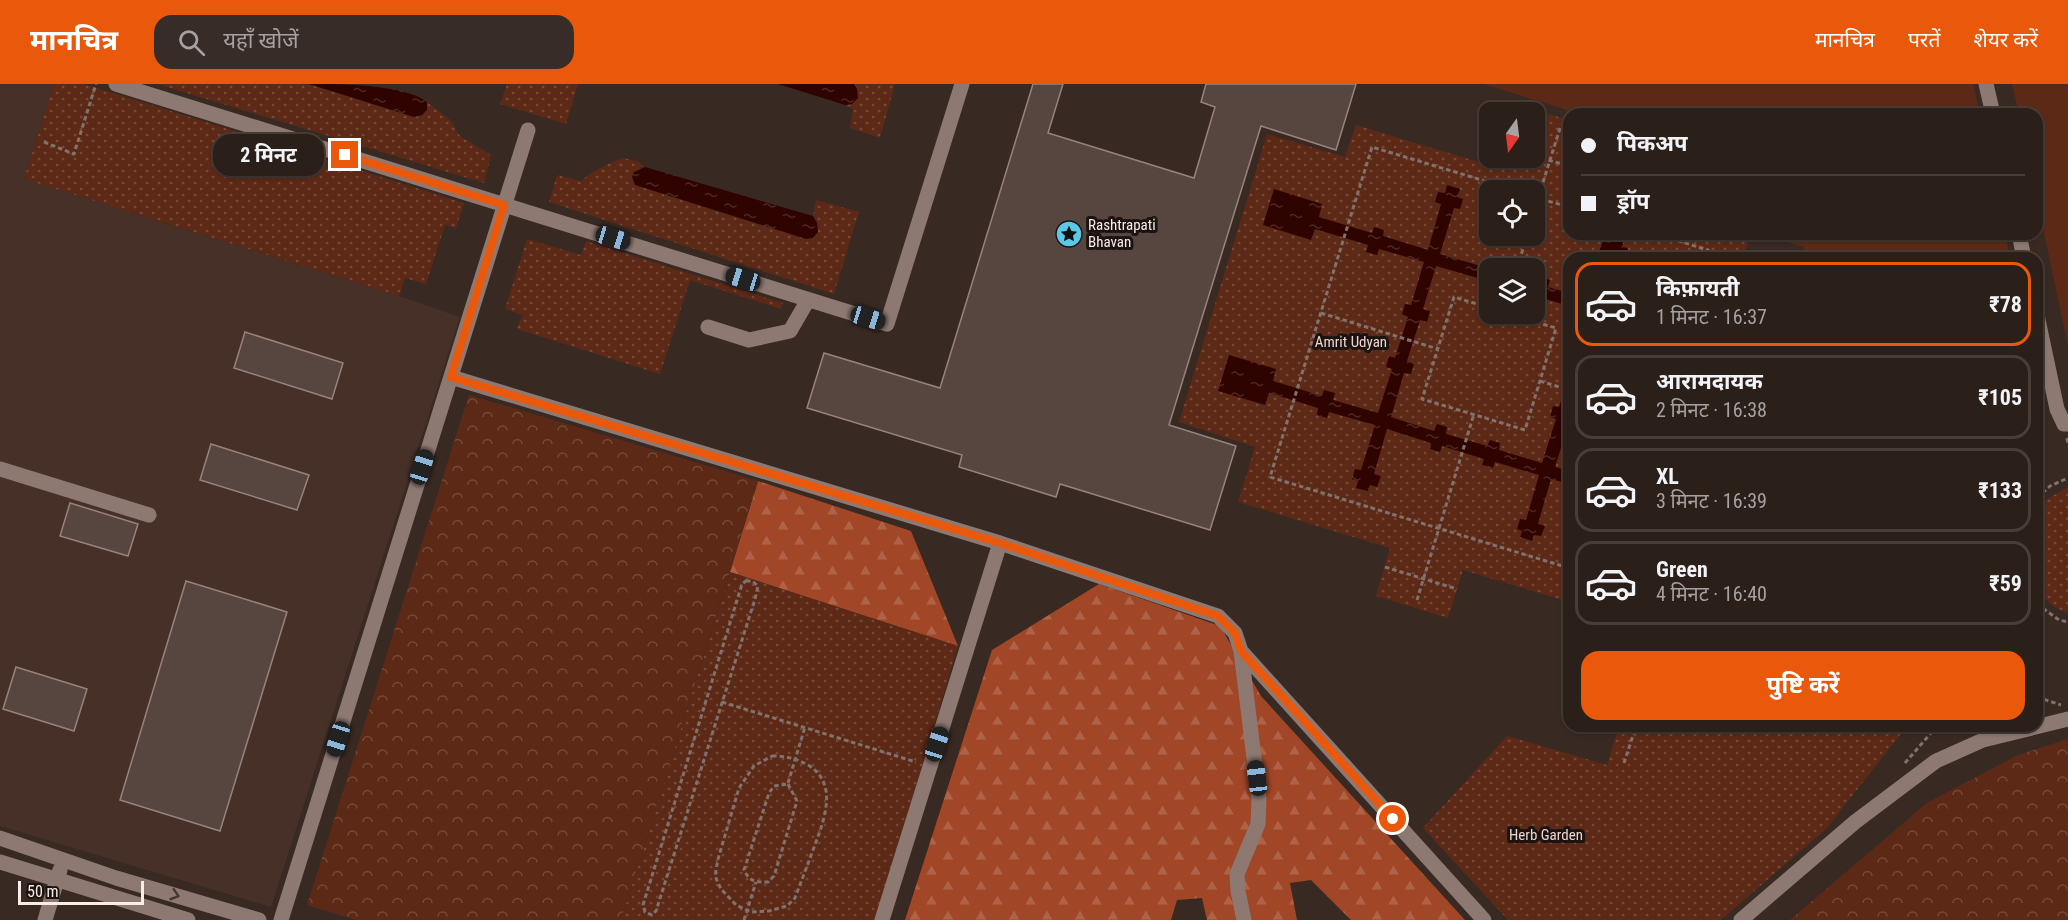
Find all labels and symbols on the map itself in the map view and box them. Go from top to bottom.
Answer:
north arrow [1479,102,1545,168]
callout: 2 मिनट [213,134,324,176]
route end [331,141,358,168]
place label: Rashtrapati Bhavan [1088,216,1156,251]
place icon: Rashtrapati Bhavan [1054,219,1084,249]
car [593,224,633,252]
car [723,265,763,293]
car [848,304,888,332]
park label: Amrit Udyan [1315,333,1387,351]
car [408,447,436,487]
car [324,719,352,759]
car [923,724,951,764]
car [1246,759,1268,797]
route start [1379,805,1406,832]
park label: Herb Garden [1509,826,1583,844]
scale bar [18,878,144,906]
one-way arrow [169,888,180,900]

